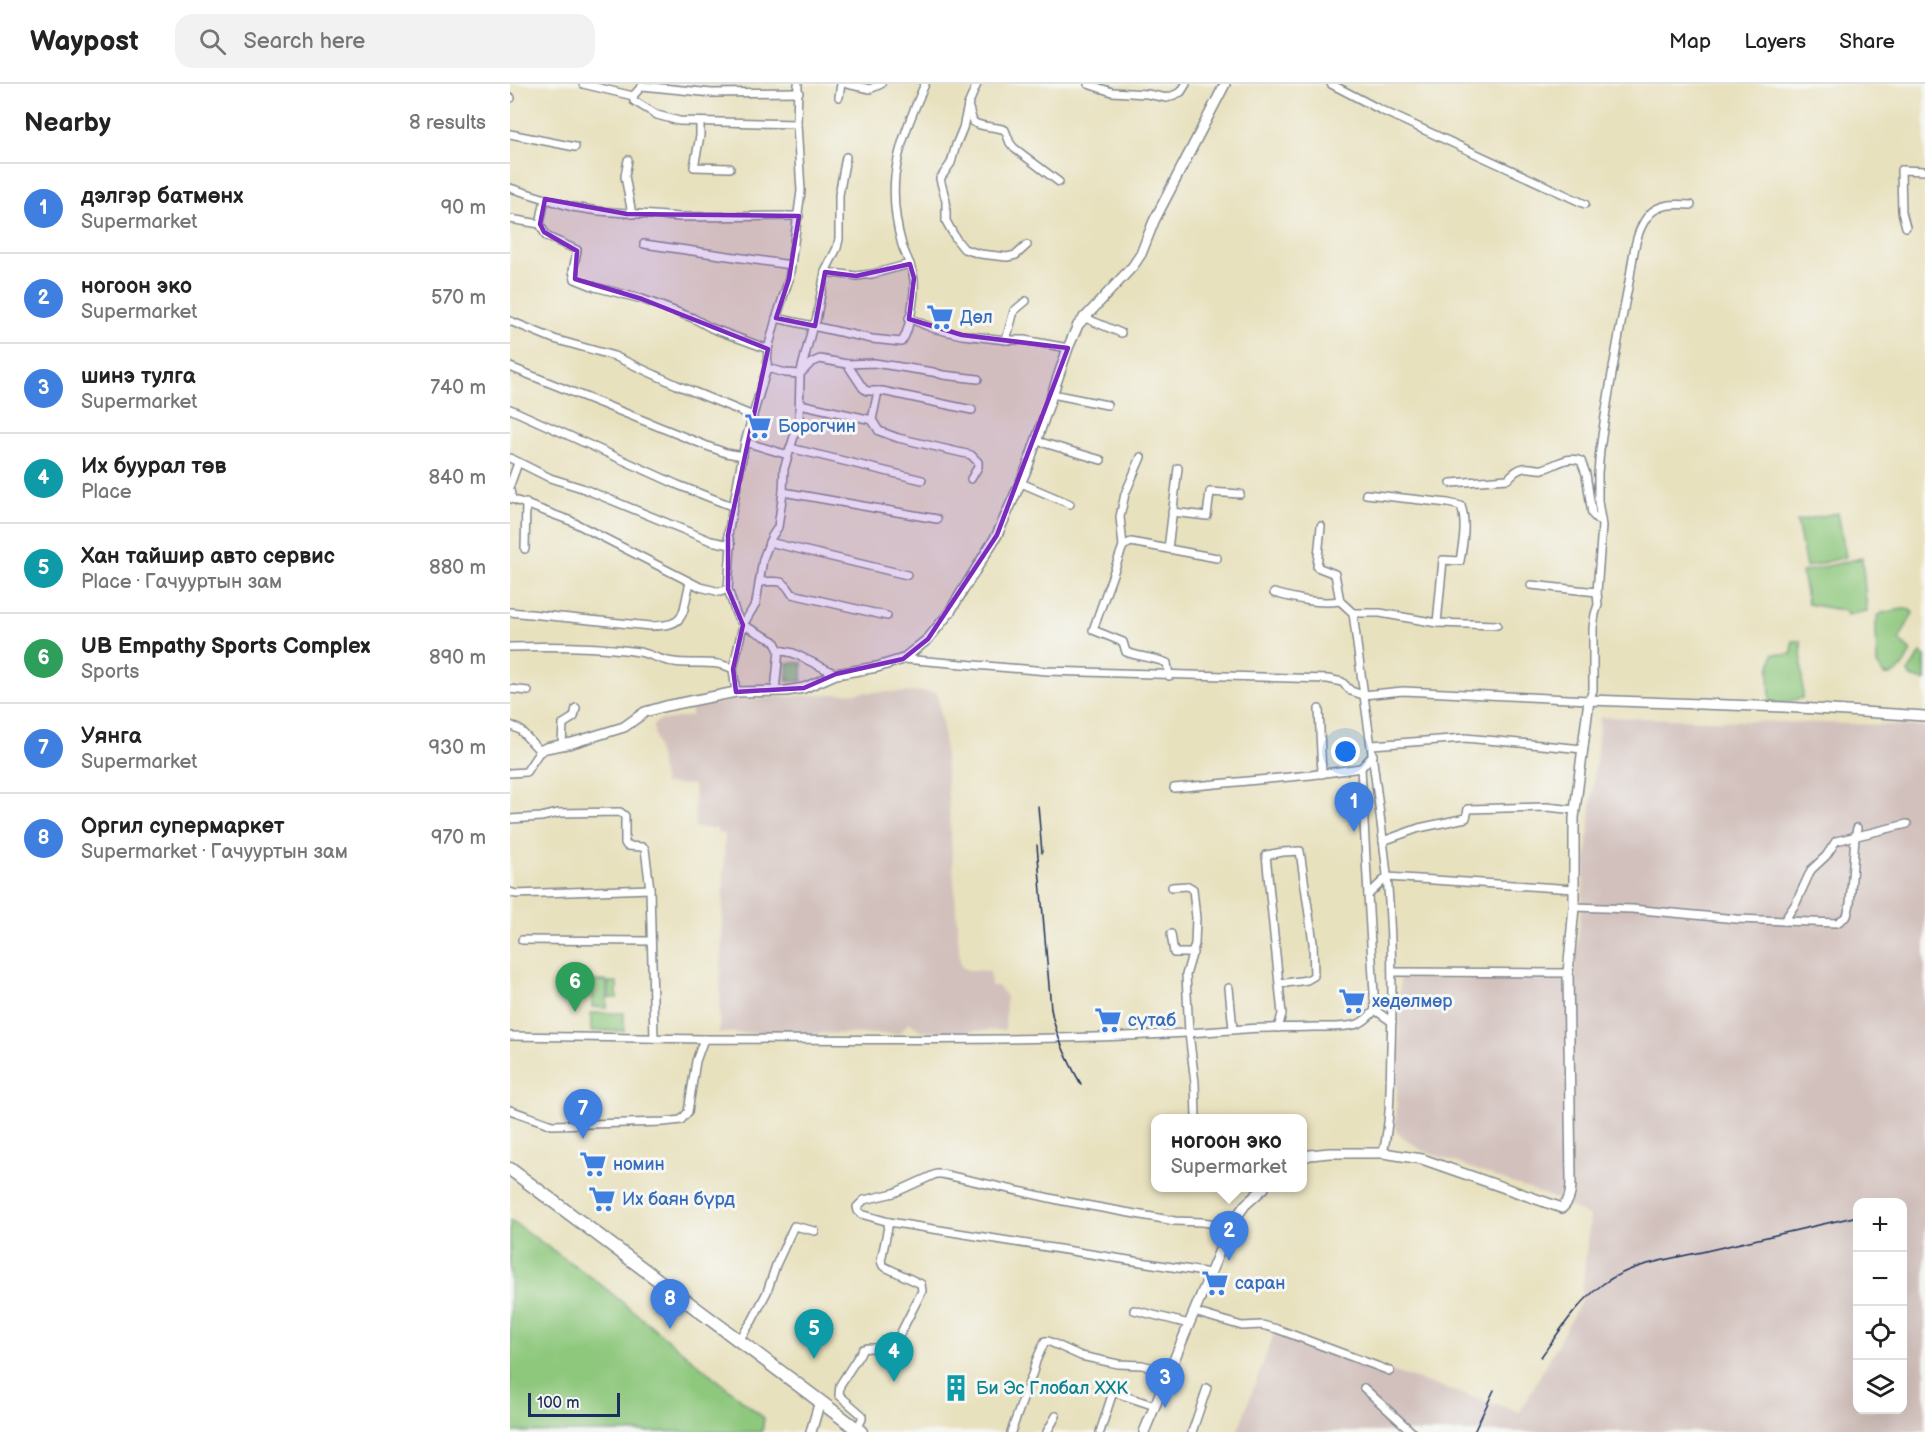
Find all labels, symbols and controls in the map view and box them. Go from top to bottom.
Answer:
search box [175,14,595,68]
text: Waypost [30,25,139,58]
icon: search [196,25,229,58]
text: Search here [244,28,365,55]
text: Map [1669,29,1711,54]
text: Layers [1744,29,1806,54]
text: Share [1839,29,1895,54]
text: Nearby [24,108,111,139]
text: 8 results [409,111,486,135]
text: дэлгэр батмөнх [81,183,243,210]
text: 1 [39,196,48,220]
text: 90 m [441,196,486,220]
text: Supermarket [81,210,197,234]
text: ногоон эко [81,273,192,300]
text: 2 [38,286,49,310]
text: 570 m [431,286,486,310]
text: Supermarket [81,300,197,324]
supermarket icon: Дөл [925,302,955,332]
place label: Дөл [960,307,993,328]
text: шинэ тулга [81,363,195,390]
text: 3 [38,376,49,400]
text: 740 m [430,376,486,400]
text: Supermarket [81,390,197,414]
supermarket icon: Борогчин [743,411,773,441]
place label: Борогчин [778,416,856,437]
text: Их буурал төв [81,453,226,480]
text: 4 [38,466,49,490]
text: 840 m [428,466,486,490]
text: Place [81,480,132,504]
text: Хан тайшир авто сервис [81,543,335,570]
text: 5 [38,556,49,580]
text: 880 m [429,556,486,580]
text: Place · Гачууртын зам [81,570,282,594]
text: UB Empathy Sports Complex [81,633,370,660]
text: 6 [37,646,50,670]
text: 890 m [429,646,486,670]
text: Sports [81,660,139,684]
text: Уянга [81,723,141,750]
text: 7 [38,736,49,760]
text: 930 m [428,736,486,760]
your location [1331,737,1360,766]
text: Supermarket [81,750,197,774]
pin: 1 [1334,782,1374,832]
text: Оргил супермаркет [81,813,284,840]
text: 8 [37,826,50,850]
text: 970 m [431,826,486,850]
text: Supermarket · Гачууртын зам [81,840,348,864]
pin: 6 [556,962,594,1012]
supermarket icon: хөдөлмөр [1337,986,1367,1016]
place label: хөдөлмөр [1372,991,1452,1012]
supermarket icon: сүтаб [1093,1005,1123,1035]
place label: сүтаб [1128,1010,1176,1031]
pin: 7 [564,1090,602,1139]
popup [1151,1114,1307,1192]
text: ногоон эко [1171,1128,1282,1155]
supermarket icon: номин [578,1149,608,1179]
place label: номин [613,1154,665,1175]
text: Supermarket [1171,1155,1287,1179]
supermarket icon: Их баян бүрд [587,1184,617,1214]
place label: Их баян бүрд [622,1189,735,1210]
map controls [1853,1198,1907,1414]
button: + [1853,1198,1907,1252]
pin: 2 [1210,1212,1248,1261]
button: − [1853,1252,1907,1306]
supermarket icon: саран [1200,1268,1230,1298]
place label: саран [1235,1273,1285,1294]
pin: 8 [650,1280,690,1329]
button: locate [1853,1306,1907,1360]
pin: 5 [794,1310,834,1359]
pin: 4 [874,1332,914,1382]
pin: 3 [1146,1358,1184,1408]
button: layers [1853,1360,1907,1414]
building icon: Би Эс Глобал ХХК [941,1373,971,1403]
place label: Би Эс Глобал ХХК [976,1378,1128,1399]
scale bar [528,1390,620,1418]
text: 100 m [537,1394,580,1413]

